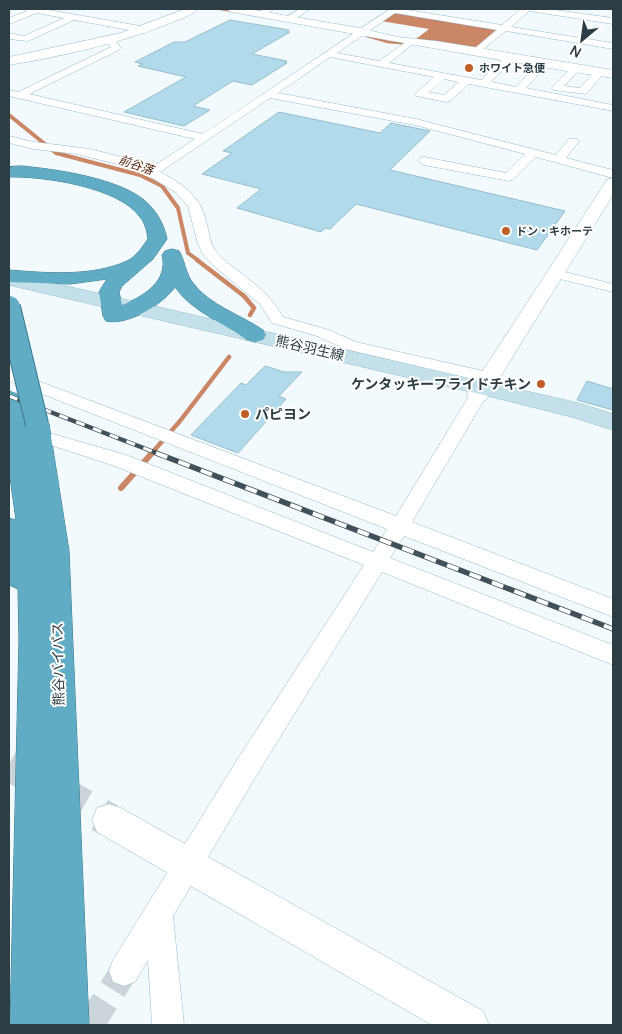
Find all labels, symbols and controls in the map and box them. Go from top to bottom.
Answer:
north arrow [557,15,607,65]
text: N [566,41,584,63]
place label: ホワイト急便 [479,60,546,75]
marker: ホワイト急便 [463,62,475,74]
water label: 前谷落 [116,151,158,179]
place label: ドン・キホーテ [516,223,593,238]
marker: ドン・キホーテ [500,225,512,237]
street label: 熊谷羽生線 [274,330,346,365]
place label: ケンタッキーフライドチキン [351,374,531,393]
marker: ケンタッキーフライドチキン [535,378,547,390]
place label: パピヨン [255,404,311,423]
marker: パピヨン [239,408,251,420]
street label: 熊谷バイパス [47,622,68,706]

